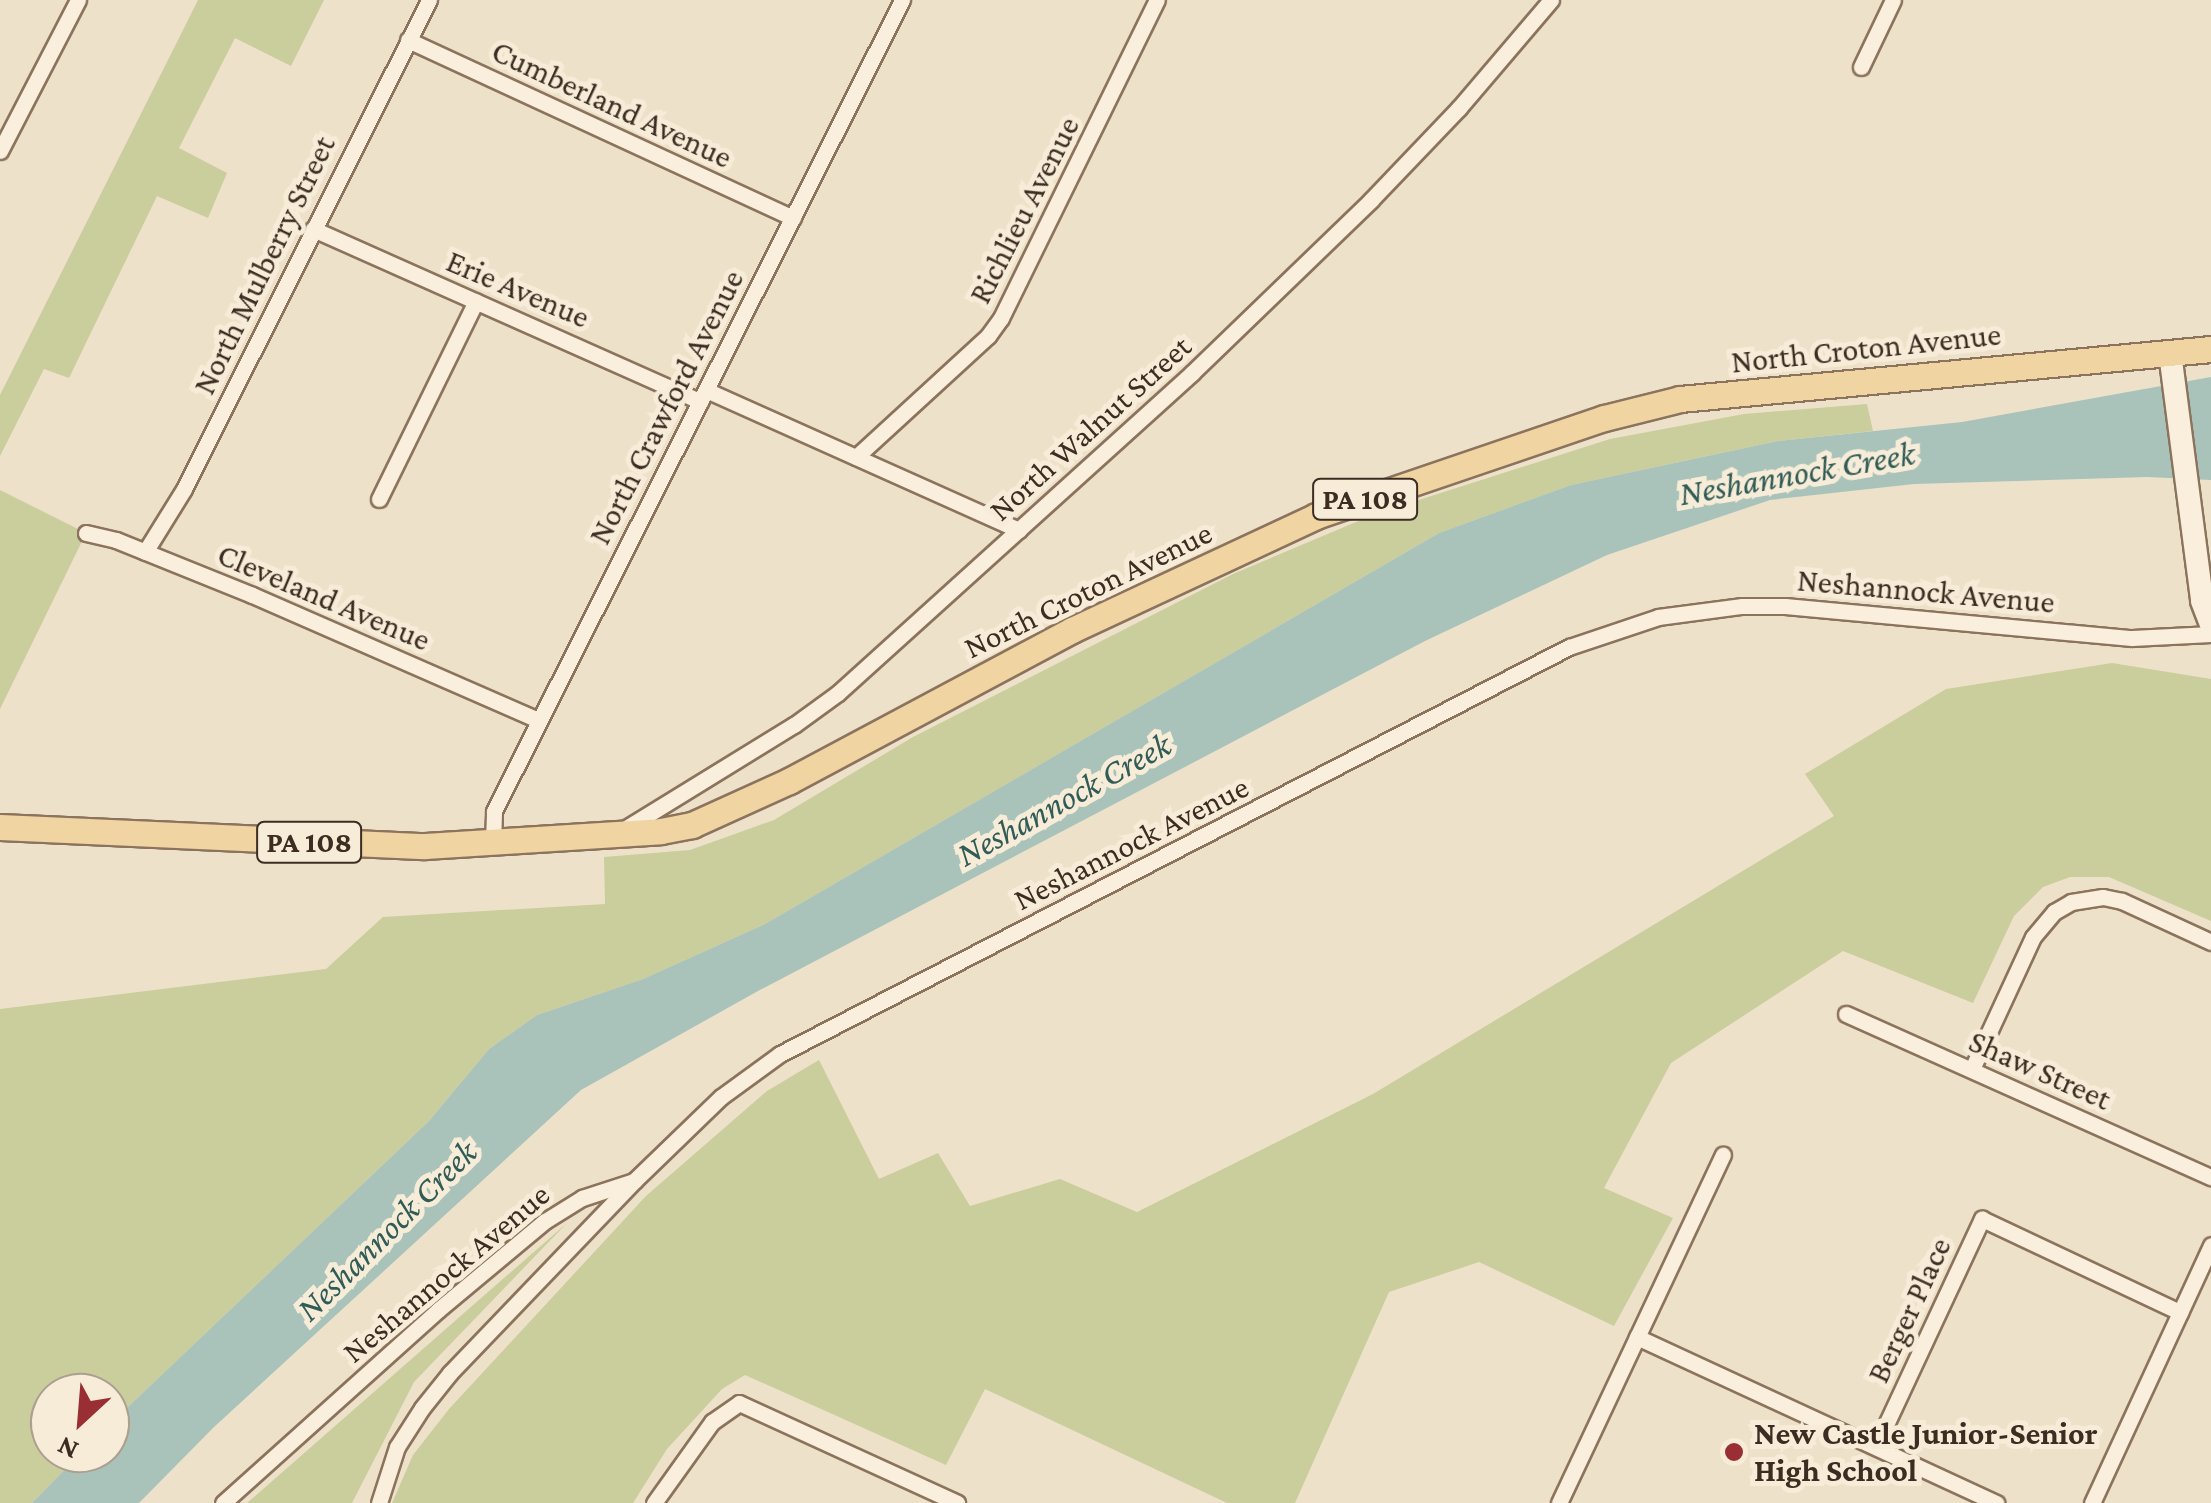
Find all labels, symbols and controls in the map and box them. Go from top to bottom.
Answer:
street label: Cumberland Avenue [486,32,738,176]
street label: Richlieu Avenue [960,110,1088,310]
street label: North Mulberry Street [185,129,343,401]
street label: Erie Avenue [441,242,595,336]
street label: North Crawford Avenue [580,263,752,551]
street label: North Croton Avenue [1729,315,2003,381]
street label: North Walnut Street [981,327,1199,529]
water label: Neshannock Creek [1676,433,1918,515]
road number: PA 108 [1310,474,1420,524]
street label: North Croton Avenue [958,513,1218,667]
street label: Cleveland Avenue [212,535,436,659]
street label: Neshannock Avenue [1796,561,2056,621]
water label: Neshannock Creek [950,724,1178,876]
street label: Neshannock Avenue [1007,767,1255,919]
road number: PA 108 [254,817,364,867]
street label: Shaw Street [1963,1022,2117,1118]
water label: Neshannock Creek [288,1132,486,1330]
street label: Neshannock Avenue [335,1175,557,1371]
street label: Berger Place [1859,1231,1959,1389]
north arrow [30,1373,130,1473]
place label: New Castle Junior-Senior High School [1754,1415,2098,1490]
text: N [52,1430,83,1467]
marker: New Castle Junior-Senior High School [1723,1441,1745,1463]

